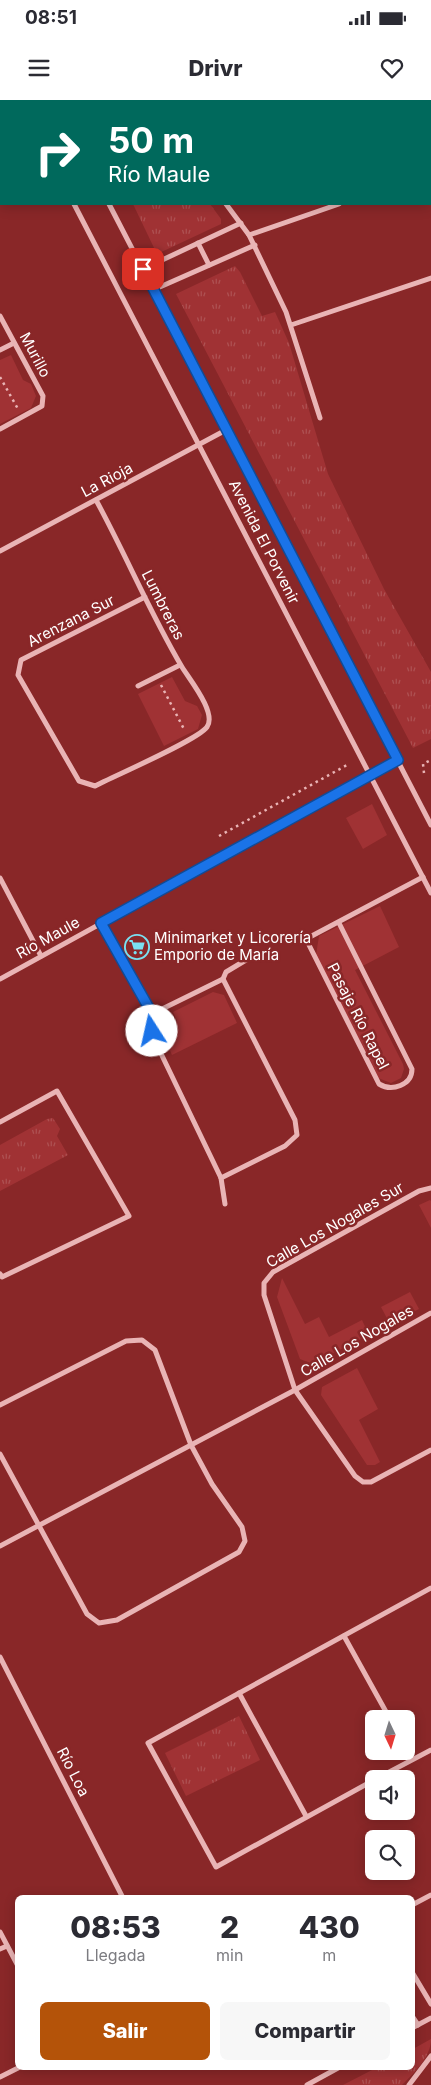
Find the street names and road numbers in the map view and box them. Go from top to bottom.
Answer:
street label: Murillo [16,329,55,381]
street label: La Rioja [78,458,136,501]
street label: Avenida El Porvenir [225,477,304,607]
street label: Lumbreras [138,567,189,643]
street label: Arenzana Sur [24,590,118,651]
street label: Río Maule [13,912,83,963]
street label: Pasaje Río Rapel [323,959,393,1072]
street label: Calle Los Nogales Sur [263,1177,407,1272]
street label: Calle Los Nogales [297,1300,417,1381]
street label: Río Loa [53,1744,94,1799]

